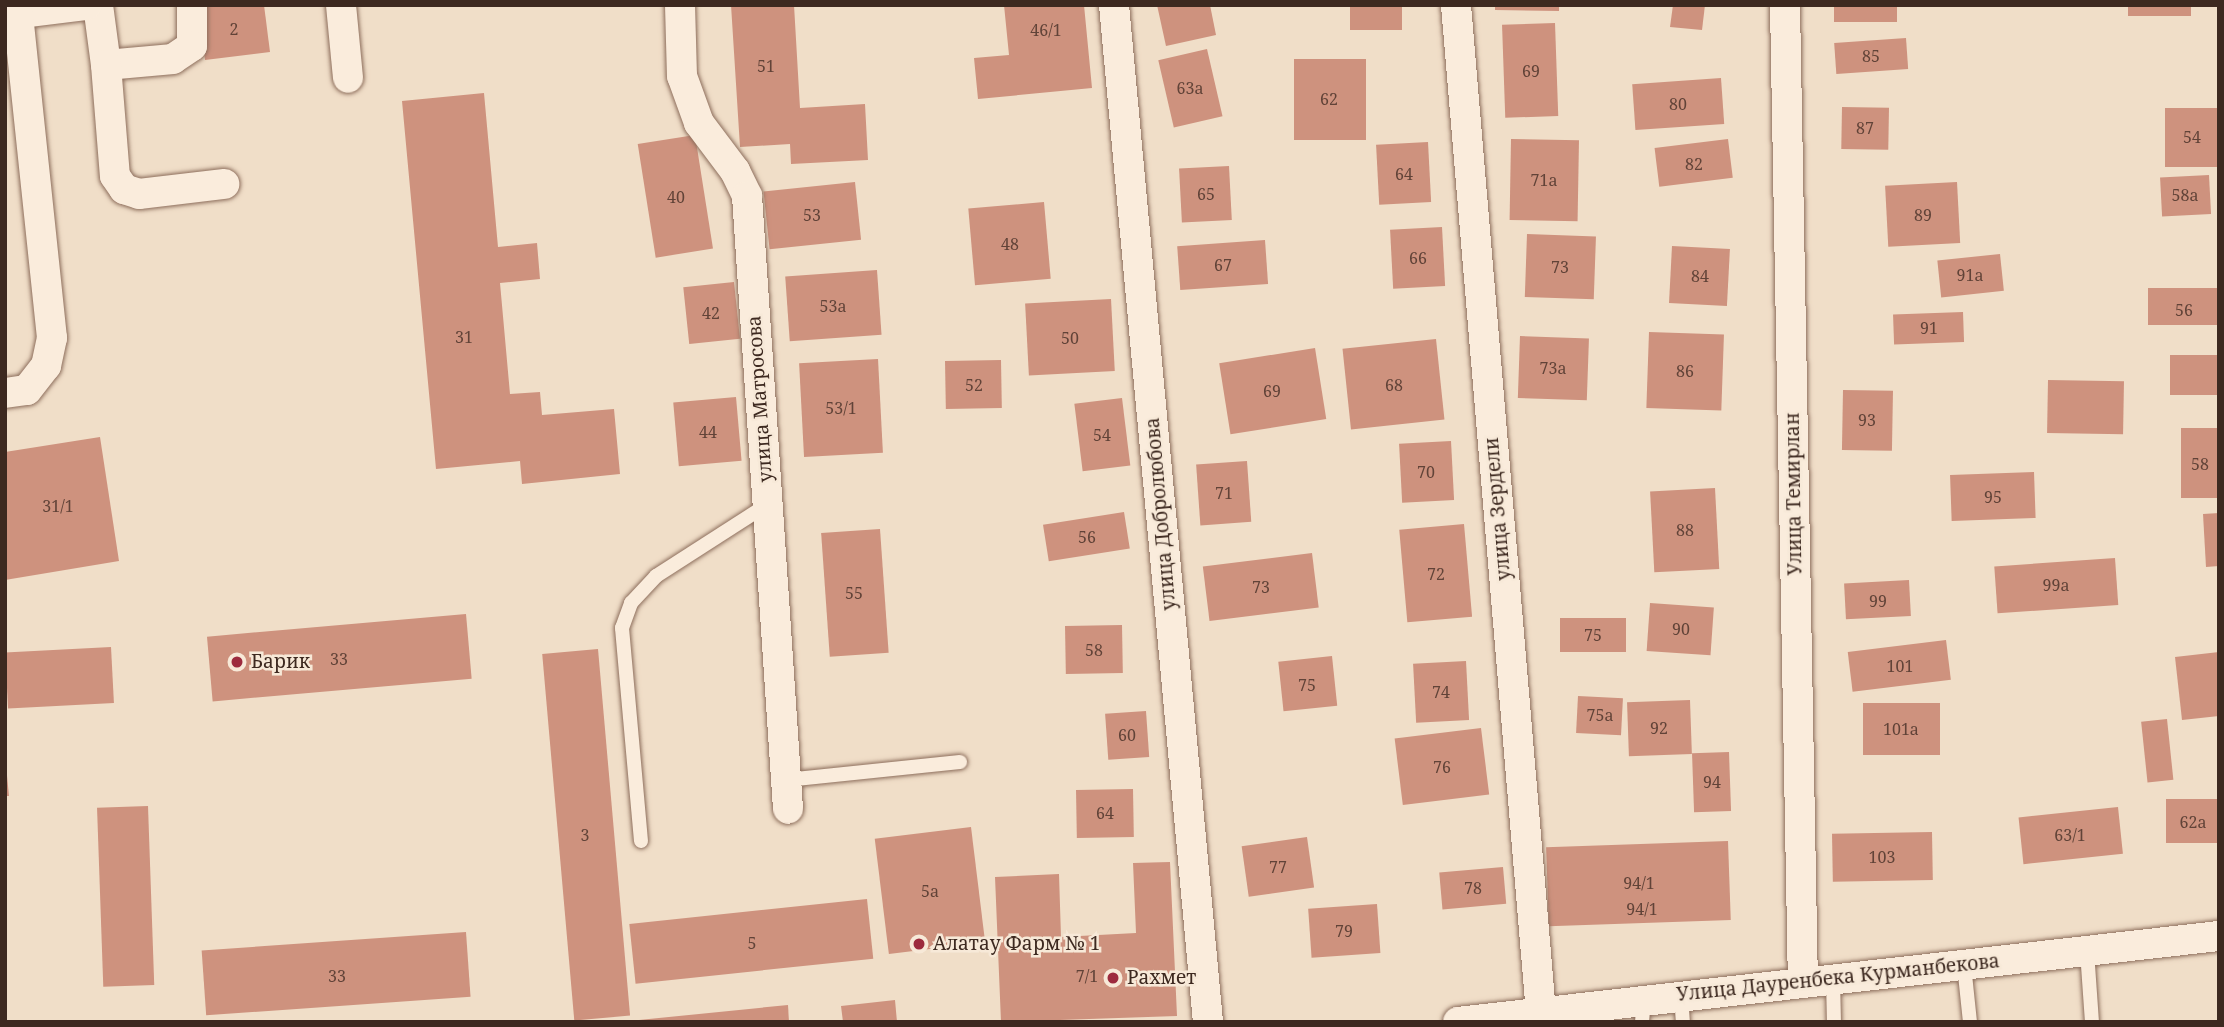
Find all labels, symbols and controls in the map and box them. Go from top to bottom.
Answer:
house number: 2 [230,19,238,39]
house number: 46/1 [1030,20,1062,40]
house number: 85 [1862,46,1880,66]
house number: 51 [757,56,775,76]
house number: 69 [1522,61,1540,81]
house number: 63а [1176,78,1204,98]
house number: 62 [1320,89,1338,109]
house number: 80 [1669,94,1687,114]
house number: 87 [1856,118,1874,138]
house number: 54 [2183,127,2201,147]
house number: 82 [1685,154,1703,174]
house number: 64 [1395,164,1413,184]
house number: 71а [1530,170,1558,190]
house number: 65 [1197,184,1215,204]
house number: 58а [2171,185,2199,205]
house number: 40 [667,187,685,207]
house number: 53 [803,205,821,225]
house number: 89 [1914,205,1932,225]
house number: 48 [1001,234,1019,254]
house number: 66 [1409,248,1427,268]
house number: 67 [1214,255,1232,275]
house number: 73 [1551,257,1569,277]
house number: 91а [1956,265,1984,285]
house number: 84 [1691,266,1709,286]
house number: 53а [819,296,847,316]
house number: 56 [2175,300,2193,320]
house number: 42 [702,303,720,323]
street label: улица Матросова [743,315,777,483]
house number: 91 [1920,318,1938,338]
house number: 31 [455,327,473,347]
house number: 50 [1061,328,1079,348]
house number: 73а [1539,358,1567,378]
house number: 86 [1676,361,1694,381]
house number: 52 [965,375,983,395]
house number: 68 [1385,375,1403,395]
house number: 69 [1263,381,1281,401]
house number: 53/1 [825,398,857,418]
house number: 93 [1858,410,1876,430]
street label: Улица Темирлан [1781,412,1807,576]
street label: улица Добролюбова [1141,417,1181,611]
house number: 44 [699,422,717,442]
house number: 54 [1093,425,1111,445]
street label: улица Зердели [1480,437,1516,581]
house number: 58 [2191,454,2209,474]
house number: 70 [1417,462,1435,482]
house number: 71 [1215,483,1233,503]
house number: 95 [1984,487,2002,507]
house number: 31/1 [42,496,74,516]
house number: 88 [1676,520,1694,540]
house number: 56 [1078,527,1096,547]
house number: 72 [1427,564,1445,584]
house number: 99а [2042,575,2070,595]
house number: 73 [1252,577,1270,597]
house number: 55 [845,583,863,603]
house number: 99 [1869,591,1887,611]
house number: 90 [1672,619,1690,639]
house number: 75 [1584,625,1602,645]
house number: 58 [1085,640,1103,660]
house number: 33 [330,649,348,669]
place label: Барик [251,651,310,673]
marker: Барик [229,654,245,670]
house number: 101 [1887,656,1913,676]
house number: 75 [1298,675,1316,695]
house number: 74 [1432,682,1450,702]
house number: 75а [1586,705,1614,725]
house number: 92 [1650,718,1668,738]
house number: 101а [1883,719,1919,739]
house number: 60 [1118,725,1136,745]
house number: 76 [1433,757,1451,777]
house number: 94 [1703,772,1721,792]
house number: 64 [1096,803,1114,823]
house number: 62а [2179,812,2207,832]
house number: 3 [581,825,589,845]
house number: 63/1 [2054,825,2086,845]
house number: 103 [1869,847,1895,867]
house number: 77 [1269,857,1287,877]
house number: 94/1 [1623,873,1655,893]
house number: 78 [1464,878,1482,898]
house number: 5а [921,881,939,901]
house number: 94/1 [1626,899,1658,919]
house number: 79 [1335,921,1353,941]
house number: 5 [748,933,756,953]
place label: Алатау Фарм № 1 [933,933,1100,955]
marker: Алатау Фарм № 1 [911,936,927,952]
street label: Улица Дауренбека Курманбекова [1675,950,2001,1006]
house number: 33 [328,966,346,986]
house number: 7/1 [1076,966,1098,986]
place label: Рахмет [1127,967,1196,989]
marker: Рахмет [1105,970,1121,986]

